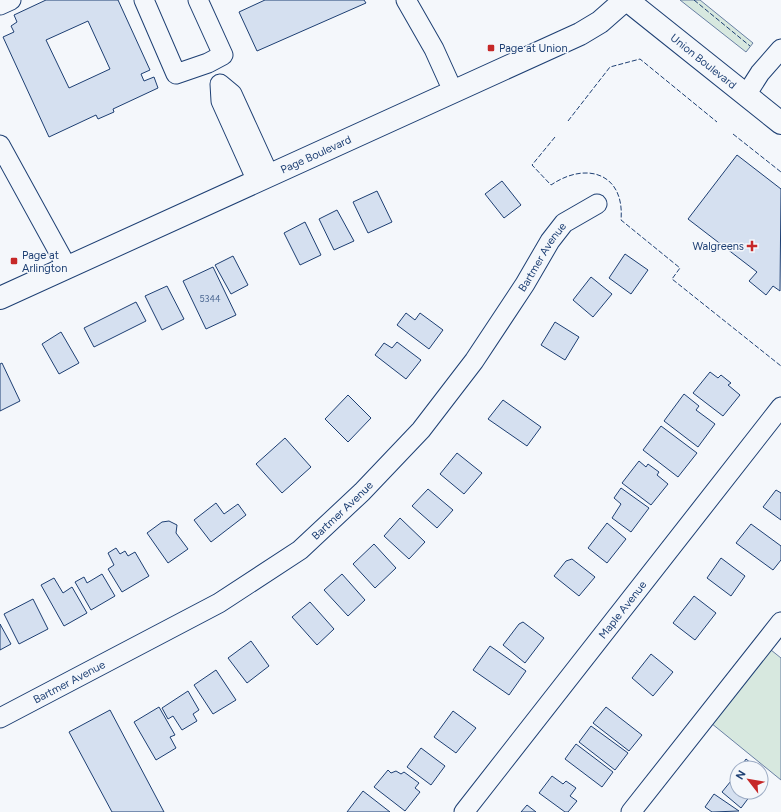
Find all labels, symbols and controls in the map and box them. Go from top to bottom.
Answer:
street label: Union Boulevard [668,31,739,91]
place label: Page at Union [499,42,568,55]
marker: Page at Union [486,43,496,53]
street label: Page Boulevard [279,133,353,176]
street label: Bartmer Avenue [515,220,569,294]
place label: Walgreens [692,240,744,253]
marker: Walgreens [747,241,757,251]
place label: Page at Arlington [22,249,67,275]
marker: Page at Arlington [9,256,19,266]
house number: 5344 [199,293,221,304]
street label: Bartmer Avenue [309,478,375,542]
street label: Maple Avenue [596,578,649,641]
street label: Bartmer Avenue [31,658,107,706]
north arrow [729,760,769,800]
text: N [733,768,749,782]

